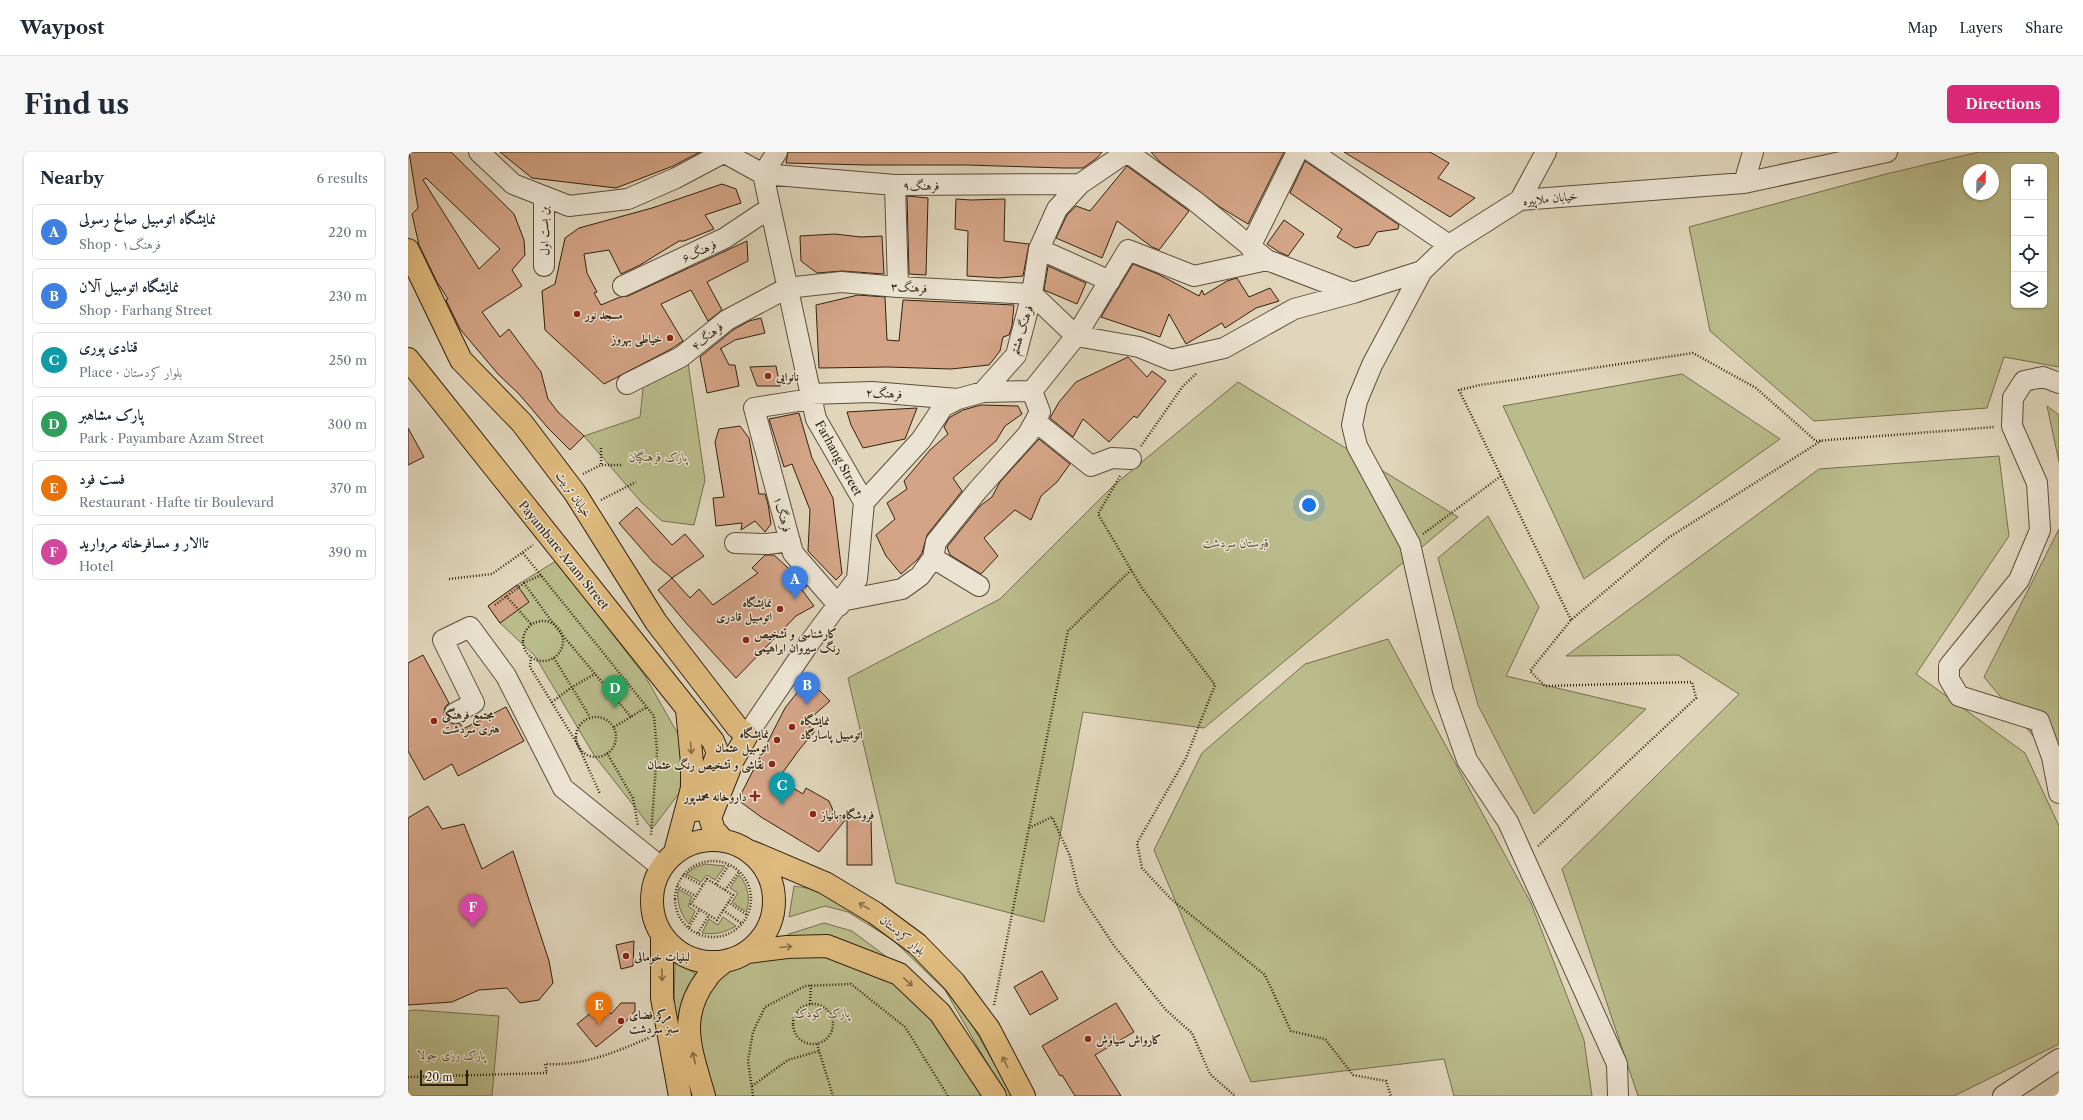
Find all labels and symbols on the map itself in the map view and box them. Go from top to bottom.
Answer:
north arrow [1963,164,1999,200]
street label: فرهنگ۹ [903,178,939,194]
street label: خیابان ملاپیره [1522,188,1578,210]
street label: بن بست اول [536,206,553,256]
street label: فرهنگ۶ [679,236,719,266]
street label: فرهنگ۳ [890,278,928,297]
street label: فرهنگ هشتم [1006,303,1041,358]
place label: مسجد نور [583,307,623,323]
marker: مسجد نور [572,309,582,319]
street label: فرهنگ۴ [688,319,727,354]
place label: خیاطی بهروز [610,331,662,348]
marker: خیاطی بهروز [665,333,675,343]
place label: نانوایی [775,369,799,385]
marker: نانوایی [763,371,773,381]
street label: فرهنگ۲ [865,385,903,402]
street label: Farhang Street [812,418,866,499]
park label: پارک فرهنگیان [629,449,689,466]
street label: خیابان تربیت [553,468,595,520]
street label: فرهنگ۱ [770,494,795,534]
your location [1299,495,1319,515]
street label: Payambare Azam Street [516,498,613,613]
park label: قبرستان سردشت [1203,535,1269,551]
pin: A [782,566,808,599]
place label: نمایشگاه اتومبیل قادری [716,595,772,625]
marker: نمایشگاه اتومبیل قادری [775,604,785,614]
place label: کارشناسی و تشخیص رنگ سیروان ابراهیمی [754,626,840,656]
marker: کارشناسی و تشخیص رنگ سیروان ابراهیمی [741,635,751,645]
pin: B [794,672,820,705]
pin: D [602,675,628,708]
place label: مجتمع فرهنگی هنری سردشت [442,707,500,738]
place label: نمایشگاه اتومبیل پاسارگاد [800,713,863,744]
marker: مجتمع فرهنگی هنری سردشت [429,716,439,726]
marker: نمایشگاه اتومبیل پاسارگاد [787,722,797,732]
place label: نمایشگاه اتومبیل عثمان [715,726,769,756]
marker: نمایشگاه اتومبیل عثمان [772,735,782,745]
one-way arrow [687,741,695,754]
place label: نقاشی و تشخیص رنگ عثمان [647,757,764,774]
marker: نقاشی و تشخیص رنگ عثمان [767,759,777,769]
pin: C [769,772,795,805]
place label: داروخانه محمدپور [682,789,747,806]
marker: داروخانه محمدپور [750,791,760,801]
place label: فروشگاه بانیاز [819,807,874,823]
marker: فروشگاه بانیاز [808,809,818,819]
pin: F [460,894,486,927]
one-way arrow [859,902,870,910]
street label: بلوار کردستان [876,912,929,959]
one-way arrow [779,944,792,951]
place label: لبنیات خومالی [633,949,690,965]
marker: لبنیات خومالی [621,951,631,961]
one-way arrow [658,968,665,981]
one-way arrow [903,977,913,987]
pin: E [586,992,612,1025]
park label: پارک کودک [794,1005,851,1022]
place label: مرکز فضای سبز سردشت [629,1007,679,1038]
marker: مرکز فضای سبز سردشت [616,1016,626,1026]
place label: کارواش سیاوش [1096,1032,1162,1047]
marker: کارواش سیاوش [1083,1034,1093,1044]
park label: پارک رزی جولا [417,1047,488,1064]
one-way arrow [689,1052,697,1065]
one-way arrow [1001,1056,1008,1068]
scale bar [420,1068,468,1087]

